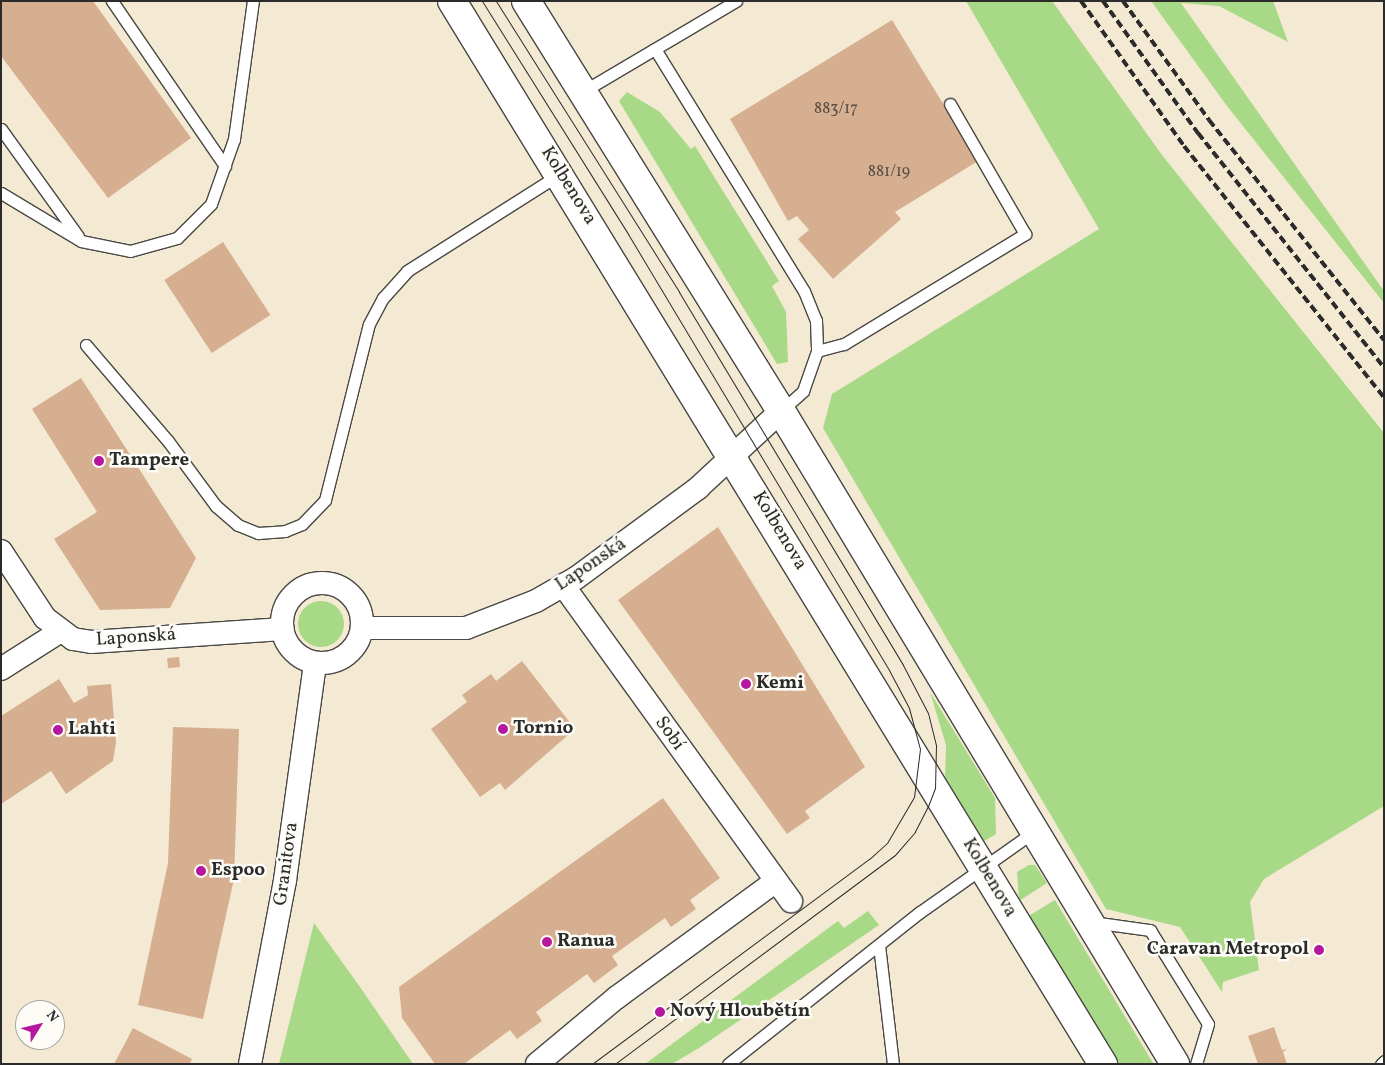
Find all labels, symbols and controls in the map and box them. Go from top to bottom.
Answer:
house number: 883/17 [814,99,858,119]
street label: Kolbenova [535,143,601,229]
house number: 881/19 [868,162,910,182]
place label: Tampere [109,450,189,472]
marker: Tampere [93,455,105,467]
street label: Kolbenova [747,487,811,575]
street label: Laponská [551,533,631,597]
street label: Laponská [95,624,177,652]
place label: Kemi [756,673,804,695]
marker: Kemi [740,678,752,690]
street label: Sobí [649,713,689,755]
place label: Tornio [513,718,573,740]
place label: Lahti [68,719,116,741]
marker: Tornio [497,723,509,735]
marker: Lahti [52,724,64,736]
street label: Granitova [270,821,304,907]
street label: Kolbenova [957,834,1021,922]
place label: Espoo [211,860,265,882]
marker: Espoo [195,865,207,877]
place label: Ranua [557,931,615,953]
marker: Ranua [541,936,553,948]
place label: Caravan Metropol [1147,939,1309,961]
marker: Caravan Metropol [1313,944,1325,956]
north arrow [15,1000,65,1050]
place label: Nový Hloubětín [670,1001,811,1023]
marker: Nový Hloubětín [654,1006,666,1018]
text: N [41,1007,62,1026]

